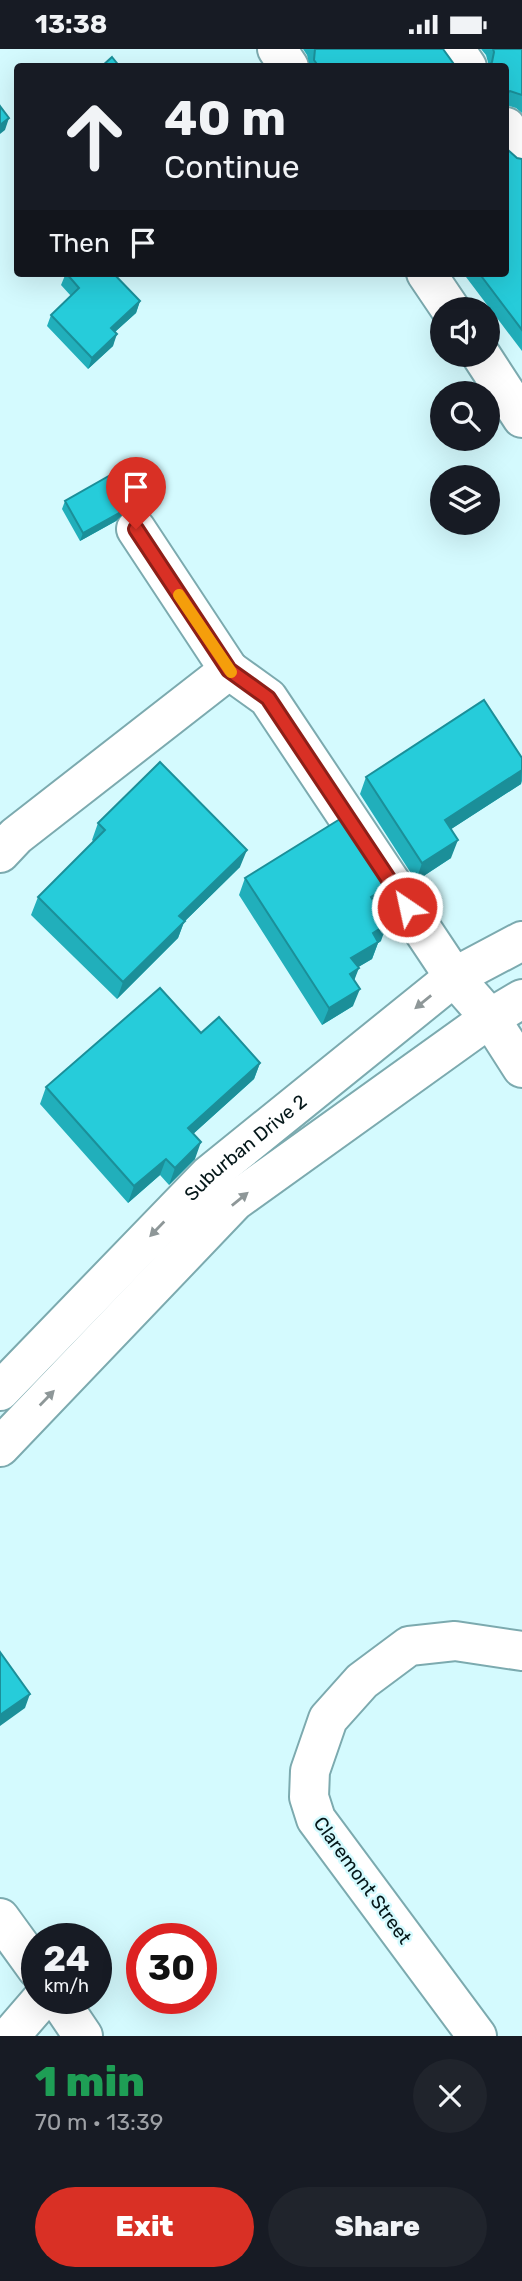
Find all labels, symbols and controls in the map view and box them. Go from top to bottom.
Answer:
text: 13:38 [35,9,107,40]
text: 40 m [164,89,286,147]
icon: ahead [49,91,140,182]
text: Continue [164,148,300,186]
icon: arrive [124,224,162,262]
text: Then [49,228,110,259]
map controls [430,297,500,535]
button: sound [430,297,500,367]
button: search [430,381,500,451]
pin [106,457,166,529]
button: layers [430,465,500,535]
icon: arrive [117,468,155,506]
position arrow [370,870,444,944]
one-way arrow [414,995,432,1010]
street label: Suburban Drive 2 [180,1090,311,1206]
one-way arrow [230,1192,248,1207]
one-way arrow [149,1220,165,1237]
one-way arrow [39,1389,56,1406]
street label: Claremont Street [309,1812,417,1949]
speed limit sign: 30 [126,1923,217,2014]
text: 24 [43,1938,90,1980]
text: km/h [44,1975,89,1997]
text: 1 min [35,2057,145,2107]
button: close [413,2059,487,2133]
text: 70 m · 13:39 [35,2108,163,2136]
button: Exit [35,2187,254,2267]
button: Share [268,2187,487,2267]

